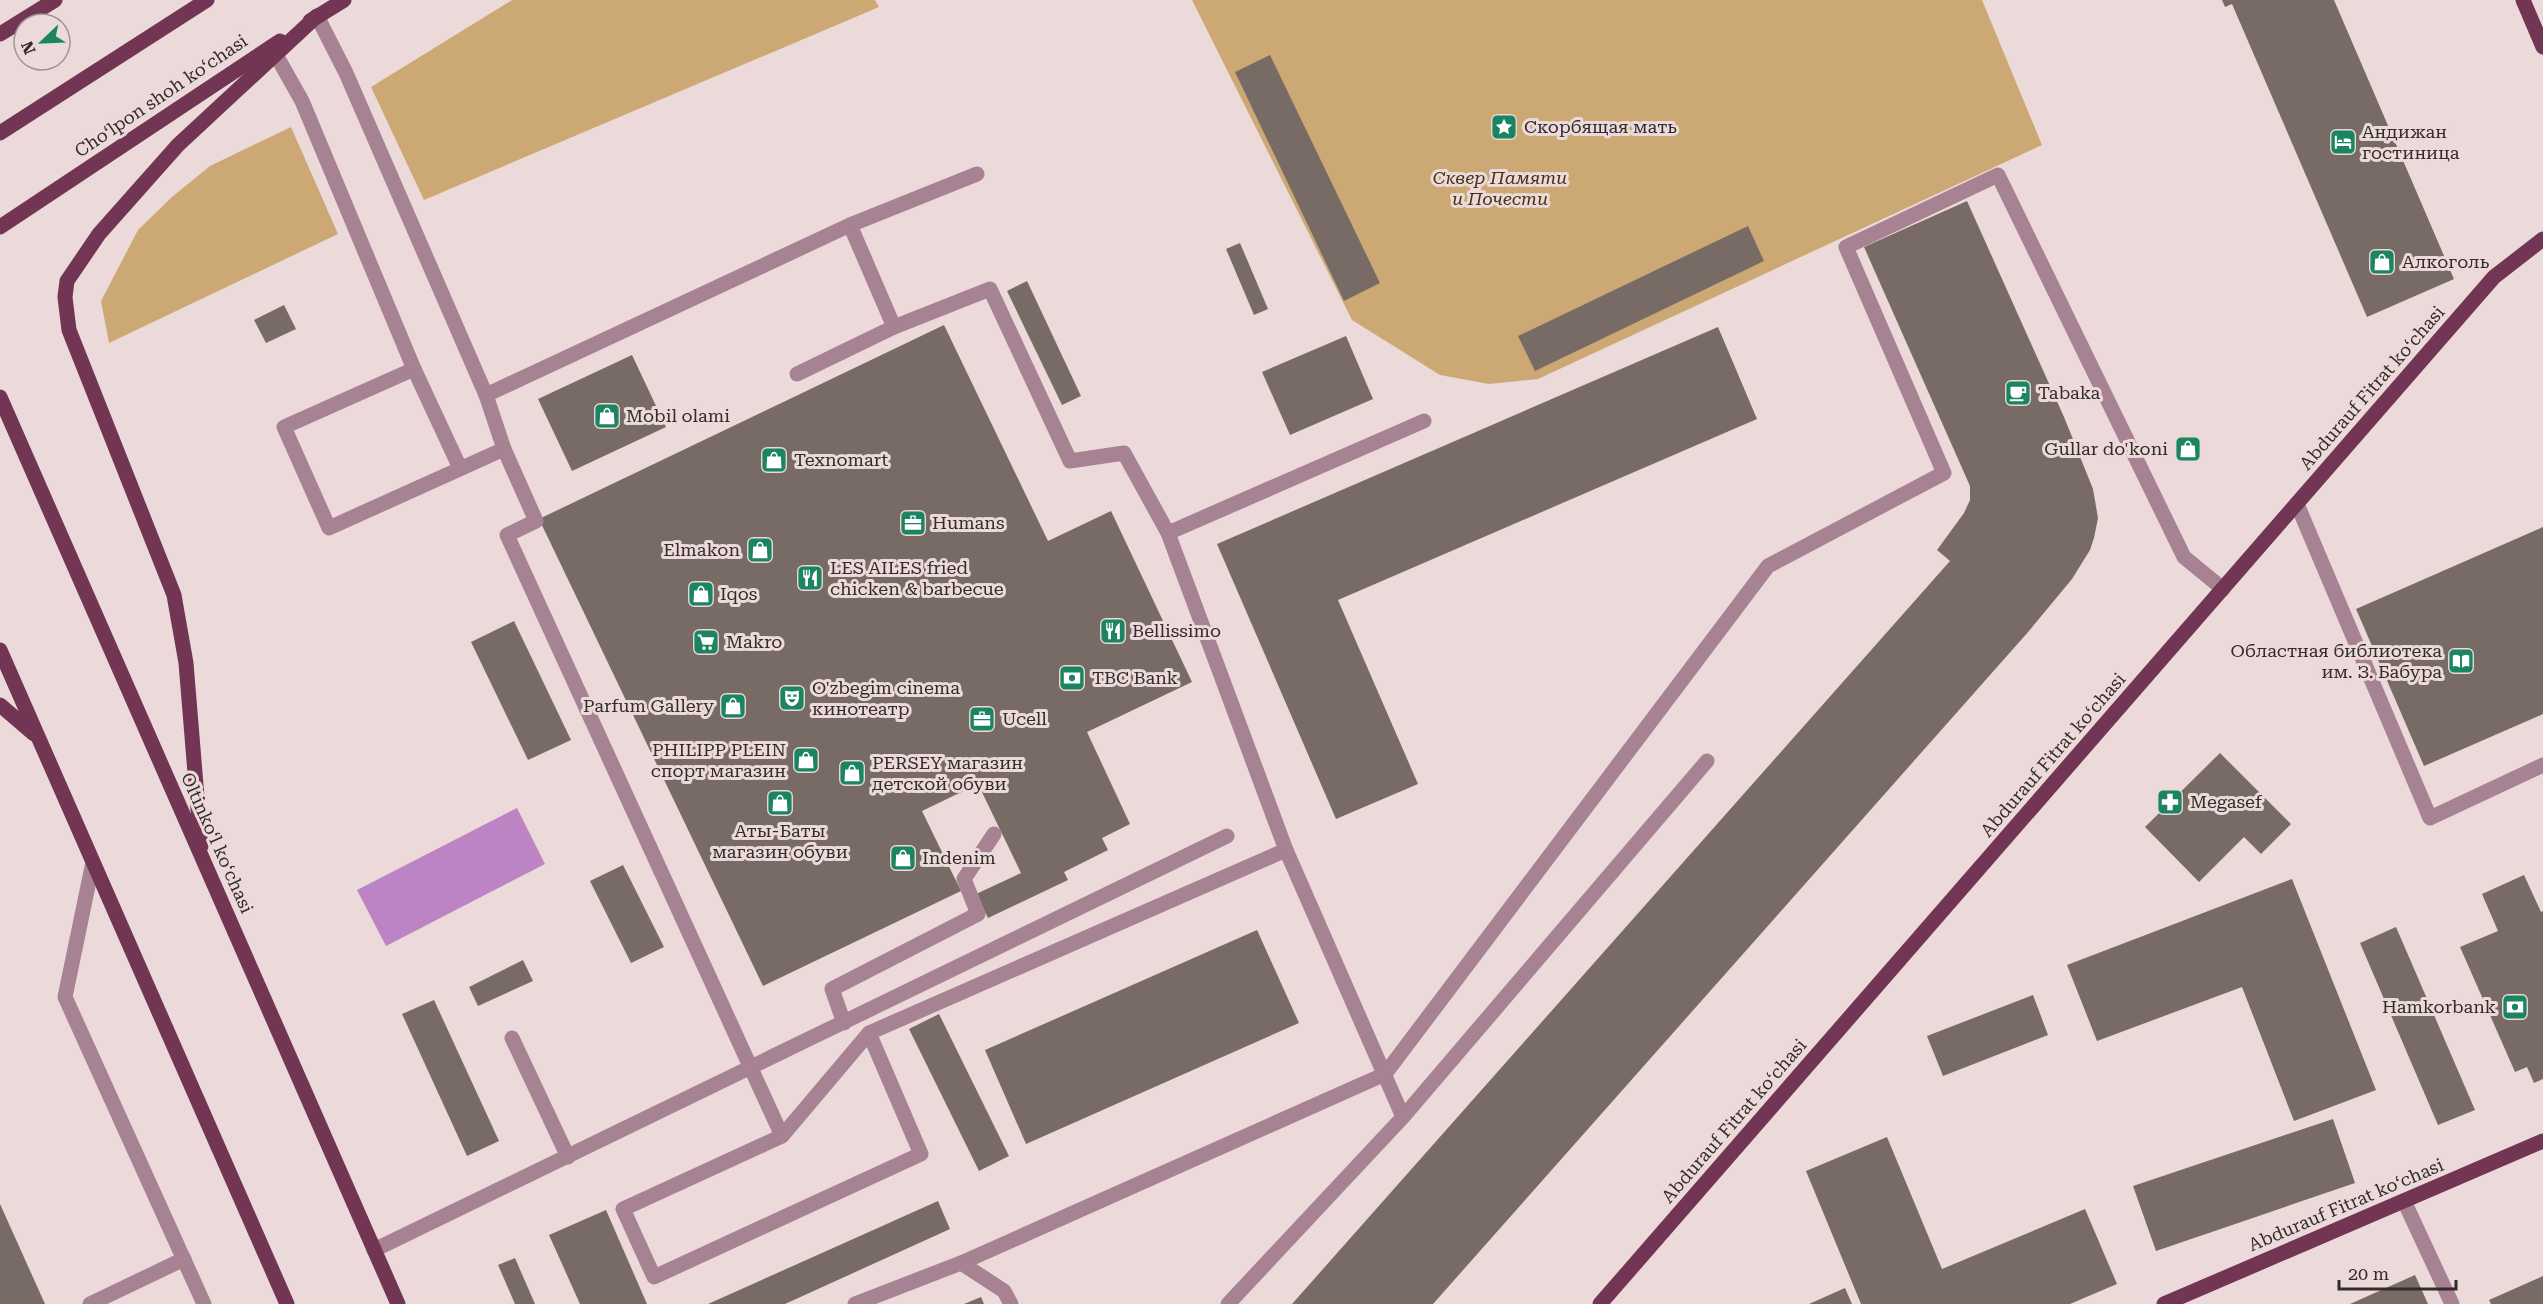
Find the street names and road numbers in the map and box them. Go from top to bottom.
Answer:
street label: Choʻlpon shoh koʻchasi [70,30,251,161]
street label: Abdurauf Fitrat koʻchasi [2295,301,2449,474]
street label: Abdurauf Fitrat koʻchasi [1976,668,2130,841]
street label: Oltinkoʻl koʻchasi [177,769,258,917]
street label: Abdurauf Fitrat koʻchasi [1657,1034,1811,1207]
street label: Abdurauf Fitrat koʻchasi [2245,1154,2447,1255]

